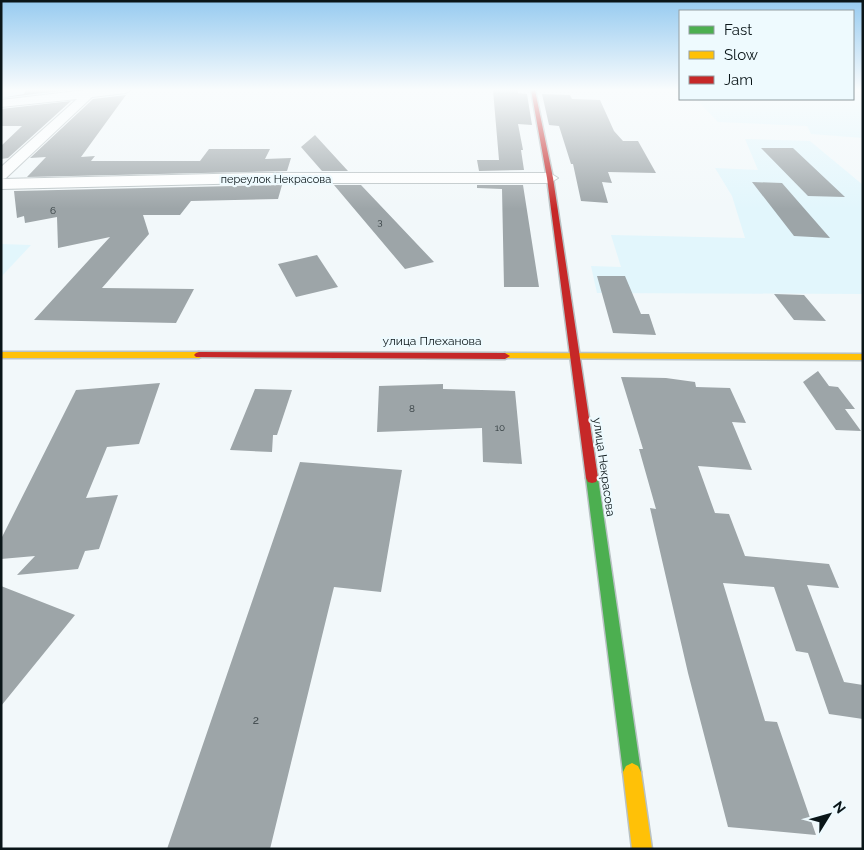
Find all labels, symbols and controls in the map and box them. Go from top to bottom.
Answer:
legend [679,10,854,100]
text: Fast [724,21,752,39]
text: Slow [724,46,758,64]
text: Jam [724,71,753,89]
street label: переулок Некрасова [221,173,331,186]
house number: 6 [50,205,56,216]
house number: 3 [377,216,383,227]
street label: улица Плеханова [382,334,482,348]
house number: 8 [409,403,415,414]
street label: улица Некрасова [590,417,618,517]
house number: 10 [495,422,505,433]
house number: 2 [253,713,259,727]
north arrow [804,790,854,840]
text: N [830,798,849,816]

